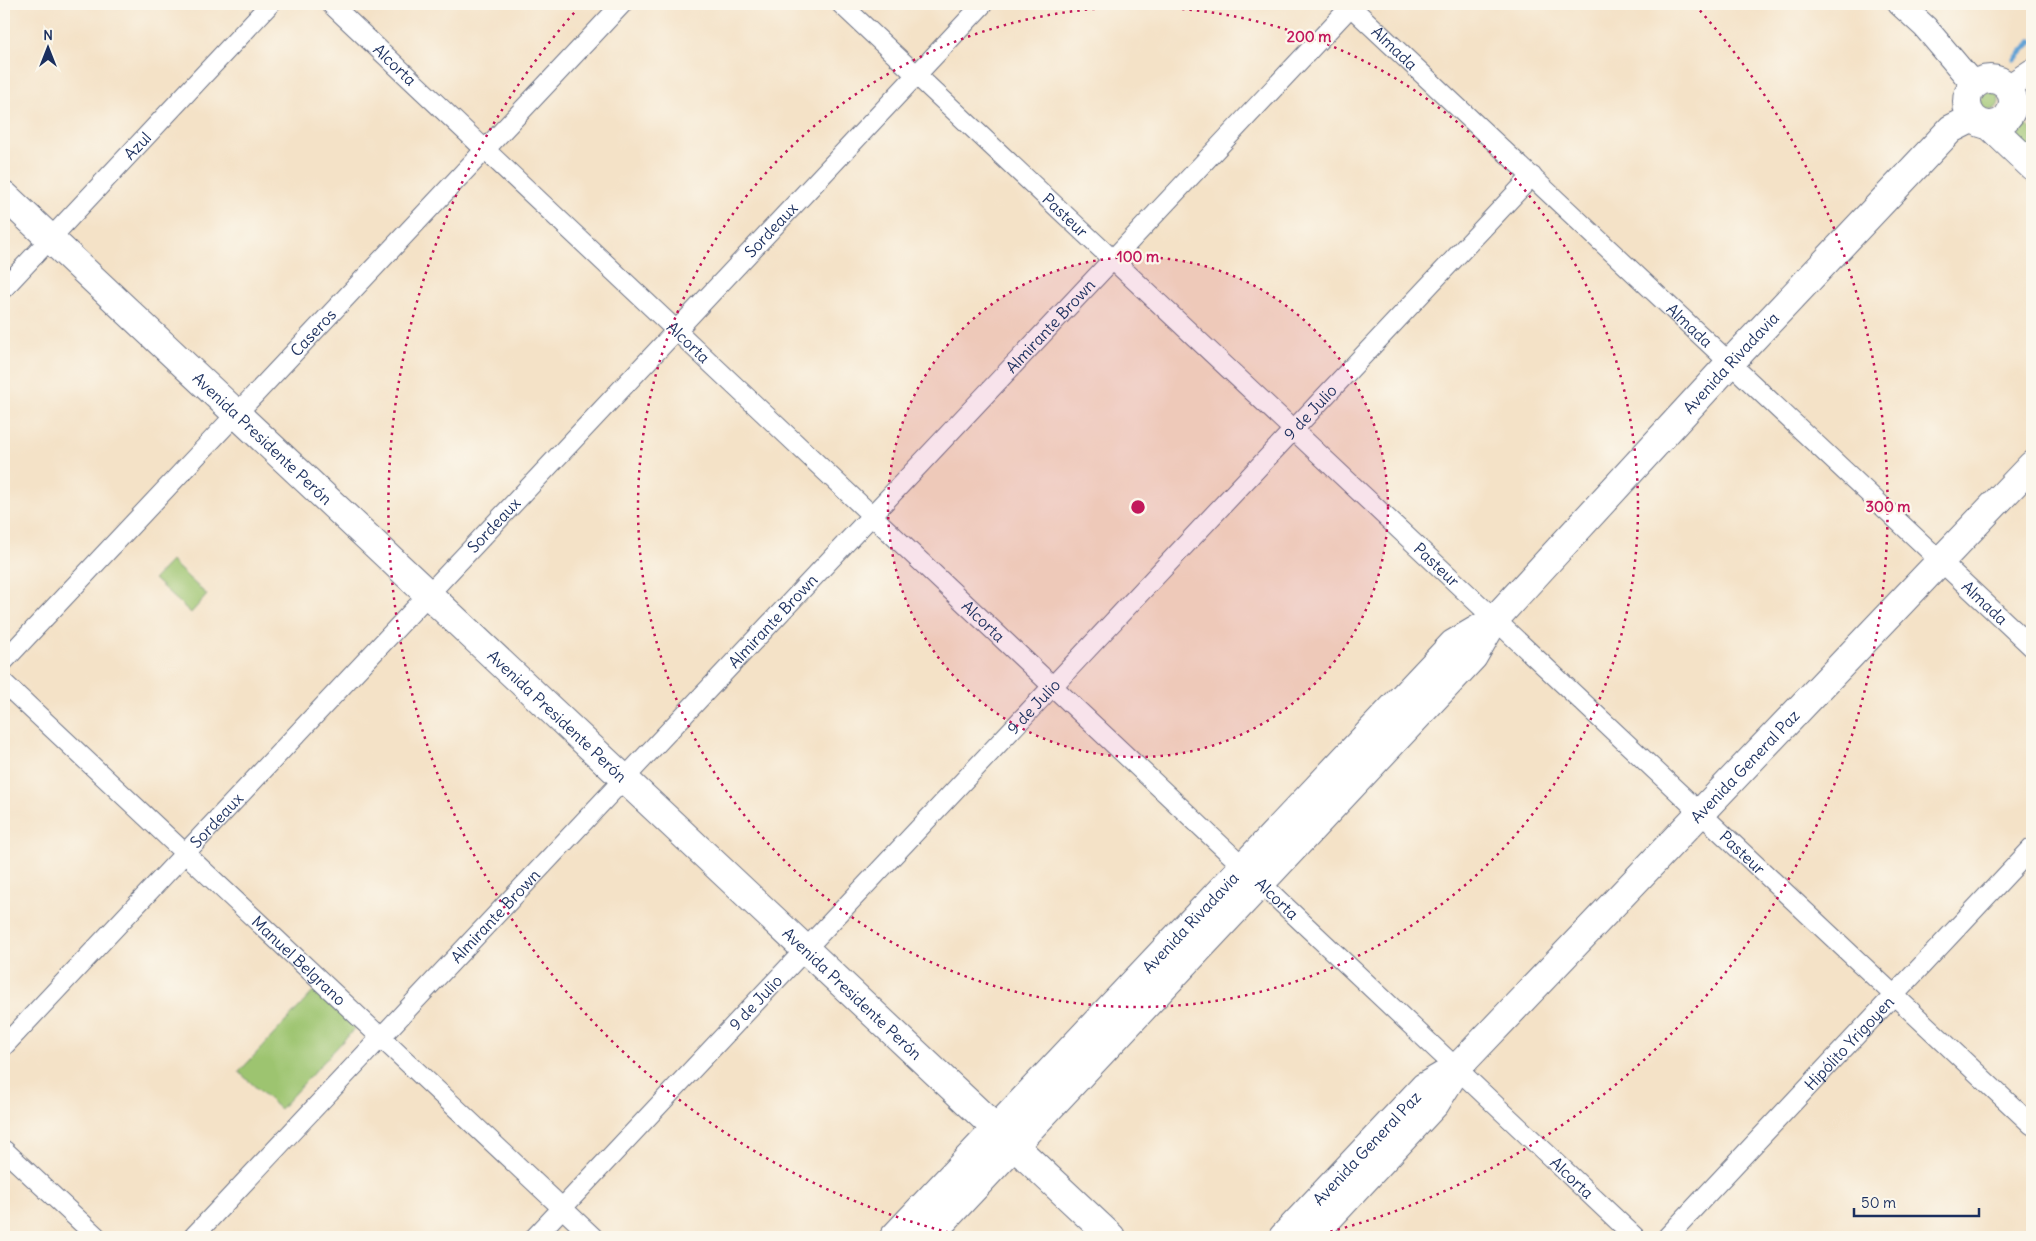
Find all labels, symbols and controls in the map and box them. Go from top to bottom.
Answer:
north arrow [22,22,72,72]
street label: Almada [1368,22,1422,74]
text: N [43,26,53,44]
text: 200 m [1287,27,1331,46]
street label: Alcorta [369,39,421,90]
street label: Azul [119,128,155,164]
street label: Pasteur [1038,189,1093,242]
street label: Sordeaux [740,198,802,262]
text: 100 m [1117,247,1159,266]
street label: Almirante Brown [1001,275,1099,377]
street label: Almada [1663,299,1717,352]
street label: Caseros [286,304,340,361]
street label: Avenida Rivadavia [1679,308,1783,418]
street label: Alcorta [663,317,714,367]
street label: Avenida Presidente Perón [189,368,336,509]
street label: 9 de Julio [1279,380,1341,444]
street label: Sordeaux [463,493,524,557]
text: 300 m [1866,497,1911,516]
centre of rings [1129,498,1147,516]
street label: Pasteur [1410,538,1464,591]
street label: Almirante Brown [724,570,822,672]
street label: Almada [1958,576,2012,629]
street label: Alcorta [958,596,1009,646]
street label: Avenida Presidente Perón [484,646,631,786]
street label: 9 de Julio [1003,675,1064,738]
street label: Avenida General Paz [1686,705,1804,827]
street label: Sordeaux [186,788,247,852]
street label: Pasteur [1715,826,1770,879]
street label: Almirante Brown [446,865,544,967]
street label: Avenida Rivadavia [1138,868,1243,977]
street label: Alcorta [1251,873,1303,924]
street label: Manuel Belgrano [248,911,350,1010]
street label: Avenida Presidente Perón [778,923,926,1064]
street label: 9 de Julio [725,971,786,1034]
street label: Hipólito Yrigoyen [1800,992,1898,1094]
street label: Avenida General Paz [1308,1087,1425,1209]
street label: Alcorta [1546,1152,1598,1203]
scale bar [1854,1186,1978,1218]
text: 50 m [1861,1193,1896,1212]

